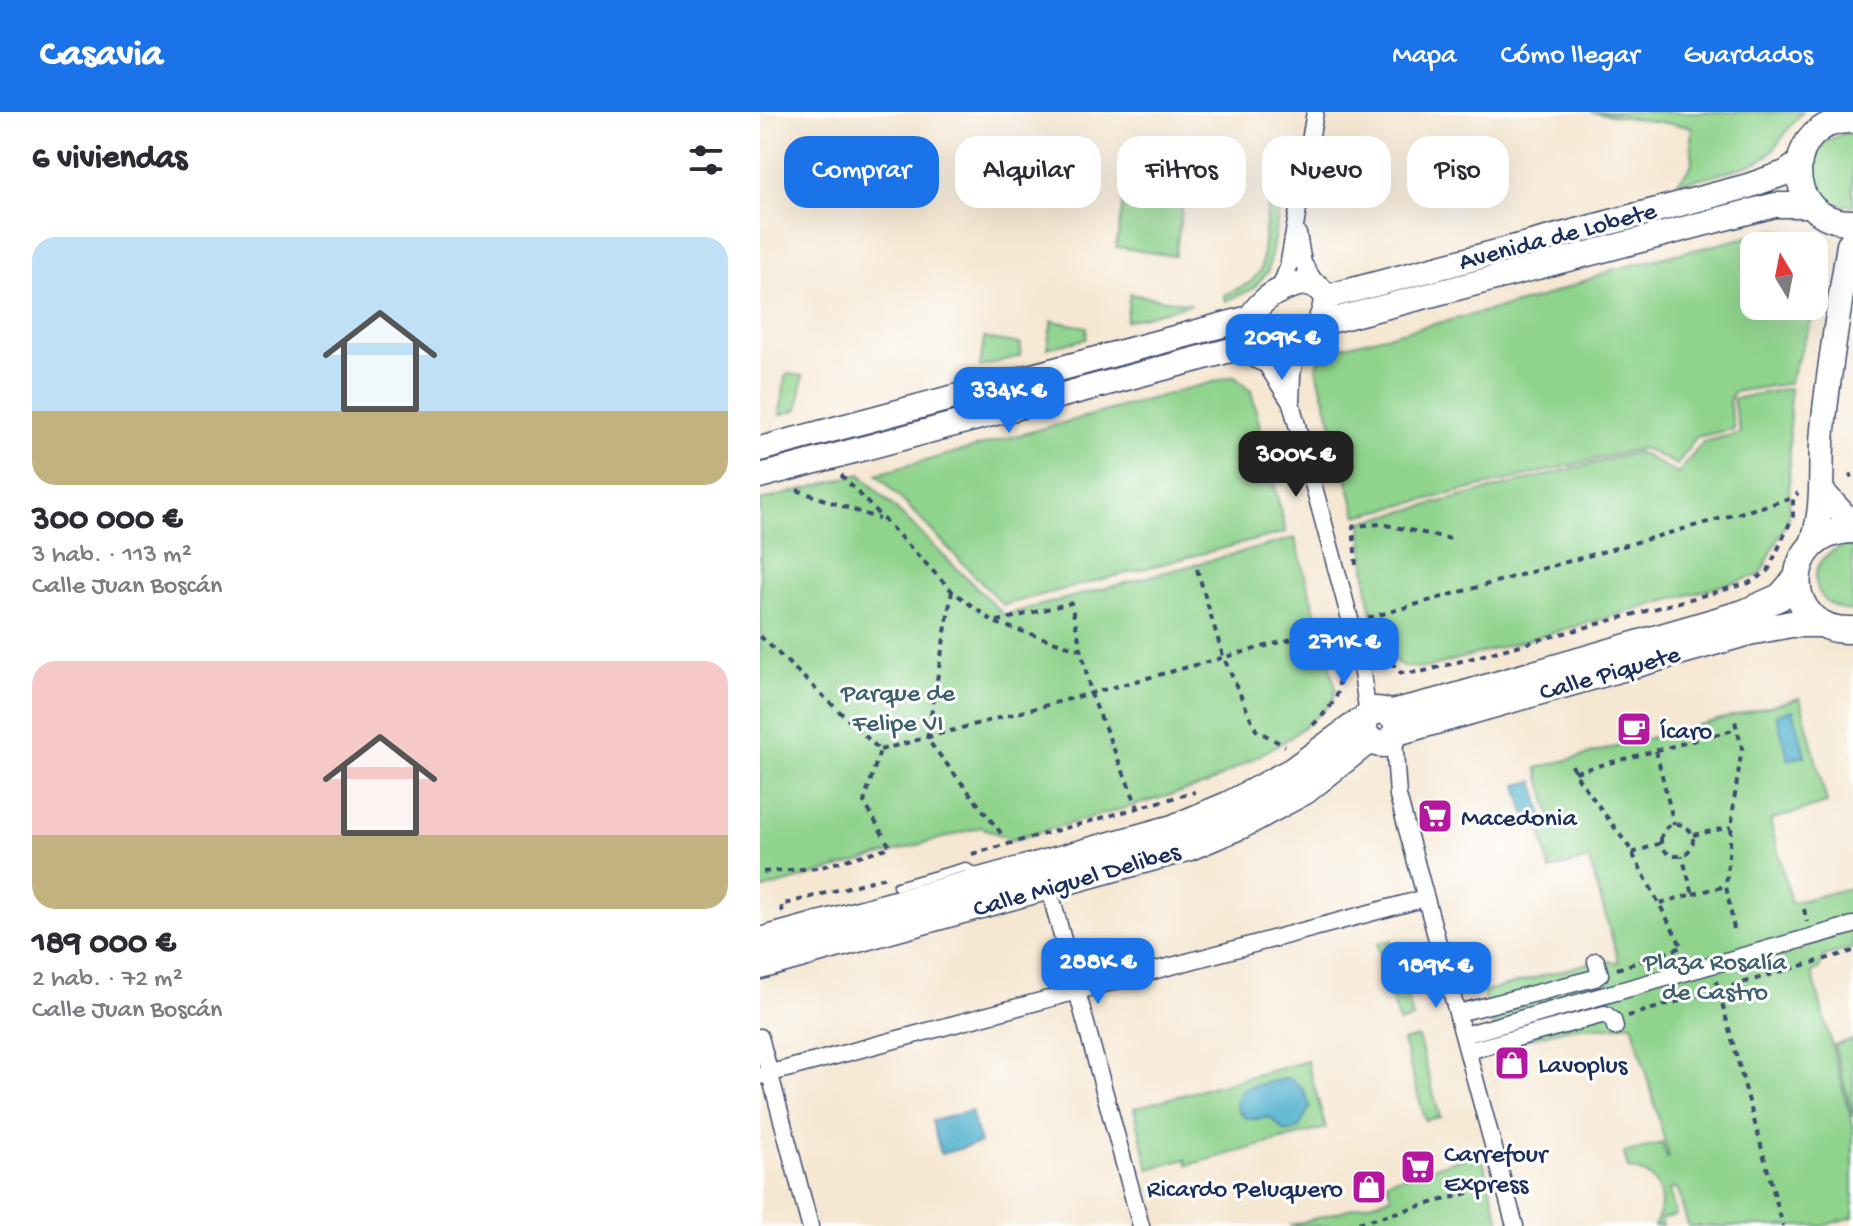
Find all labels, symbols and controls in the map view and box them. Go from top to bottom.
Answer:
text: Casavia [40,34,163,78]
text: Mapa [1392,40,1457,73]
text: Cómo llegar [1501,40,1640,73]
text: Guardados [1684,40,1813,73]
chip: Comprar [784,136,939,208]
chip: Alquilar [955,136,1101,208]
chip: Filtros [1117,136,1246,208]
chip: Nuevo [1262,136,1391,208]
chip: Piso [1407,136,1509,208]
icon: filters [684,138,728,182]
text: 6 viviendas [32,140,187,180]
street label: Avenida de Lobete [1456,197,1661,280]
north arrow [1740,232,1828,320]
map controls [1740,232,1828,320]
icon: home [308,289,452,433]
pin: 209K € [1217,314,1347,382]
text: 209K € [1244,324,1320,355]
pin: 334K € [944,367,1074,435]
text: 334K € [971,377,1047,408]
pin: 300K € [1231,431,1361,499]
text: 300K € [1257,441,1335,472]
text: 300 000 € [32,501,183,541]
text: 3 hab. · 113 m² [32,541,192,572]
text: Calle Juan Boscán [32,572,222,603]
pin: 271K € [1279,618,1409,686]
text: 271K € [1308,628,1380,659]
street label: Calle Piquete [1536,640,1685,710]
park label: Parque de Felipe VI [840,680,956,741]
cafe icon: Ícaro [1615,710,1653,748]
icon: home [308,713,452,857]
place label: Ícaro [1660,718,1712,749]
supermarket icon: Macedonia [1416,797,1454,835]
place label: Macedonia [1461,805,1578,836]
street label: Calle Miguel Delibes [970,838,1186,927]
text: 189 000 € [32,925,176,965]
pin: 288K € [1033,938,1163,1006]
pin: 189K € [1371,942,1501,1010]
text: 288K € [1059,948,1137,979]
park label: Plaza Rosalía de Castro [1642,949,1788,1010]
text: 189K € [1399,952,1473,983]
text: 2 hab. · 72 m² [32,965,183,996]
text: Calle Juan Boscán [32,996,222,1027]
shop icon: Lavoplus [1493,1044,1531,1082]
place label: Lavoplus [1538,1052,1629,1083]
place label: Carrefour Express [1444,1141,1550,1202]
supermarket icon: Carrefour Express [1399,1148,1437,1186]
shop icon: Ricardo Peluquero [1350,1168,1388,1206]
place label: Ricardo Peluquero [1147,1176,1343,1207]

